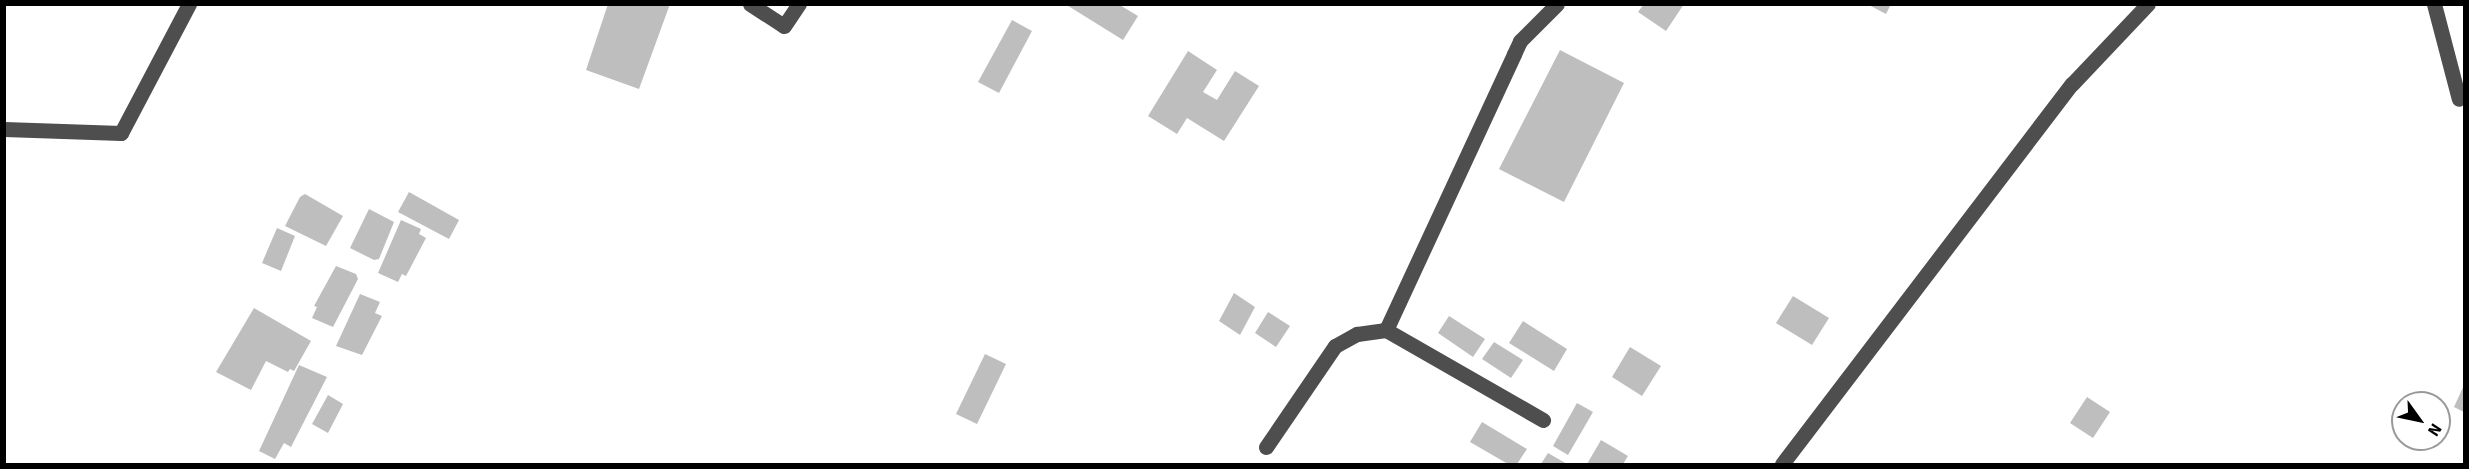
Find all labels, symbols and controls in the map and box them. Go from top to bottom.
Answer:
north arrow [2391,391,2451,451]
text: N [2423,420,2446,440]

